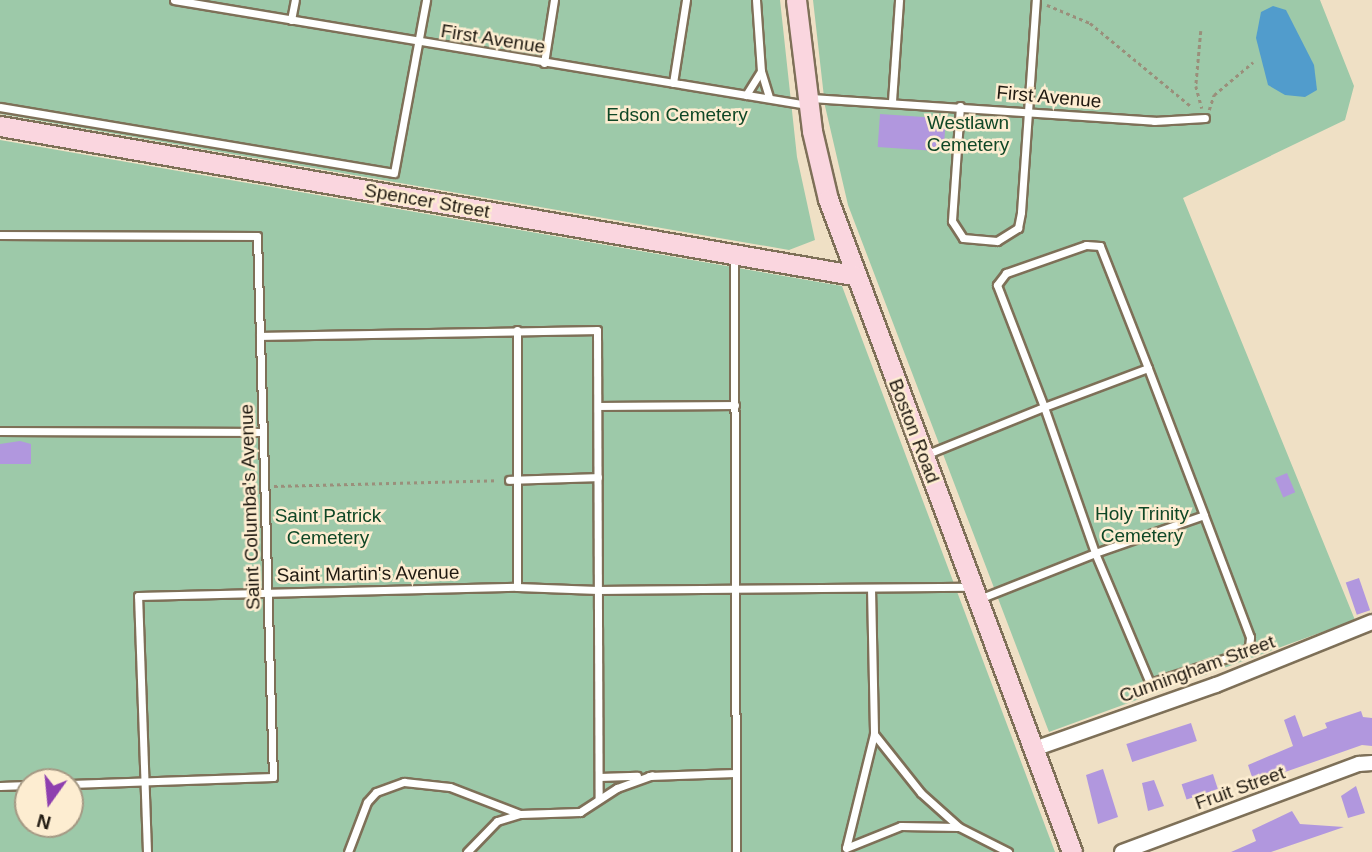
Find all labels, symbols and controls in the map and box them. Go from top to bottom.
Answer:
street label: First Avenue [439,19,547,59]
street label: First Avenue [995,81,1103,113]
park label: Edson Cemetery [606,104,748,126]
park label: Westlawn Cemetery [927,112,1009,156]
street label: Spencer Street [363,179,491,223]
street label: Boston Road [884,376,944,486]
street label: Saint Columba's Avenue [235,403,265,611]
park label: Holy Trinity Cemetery [1095,503,1189,547]
park label: Saint Patrick Cemetery [275,505,381,549]
street label: Saint Martin's Avenue [276,561,460,587]
street label: Cunningham Street [1116,630,1278,708]
street label: Fruit Street [1192,761,1288,815]
north arrow [14,768,84,838]
text: N [35,810,53,834]

